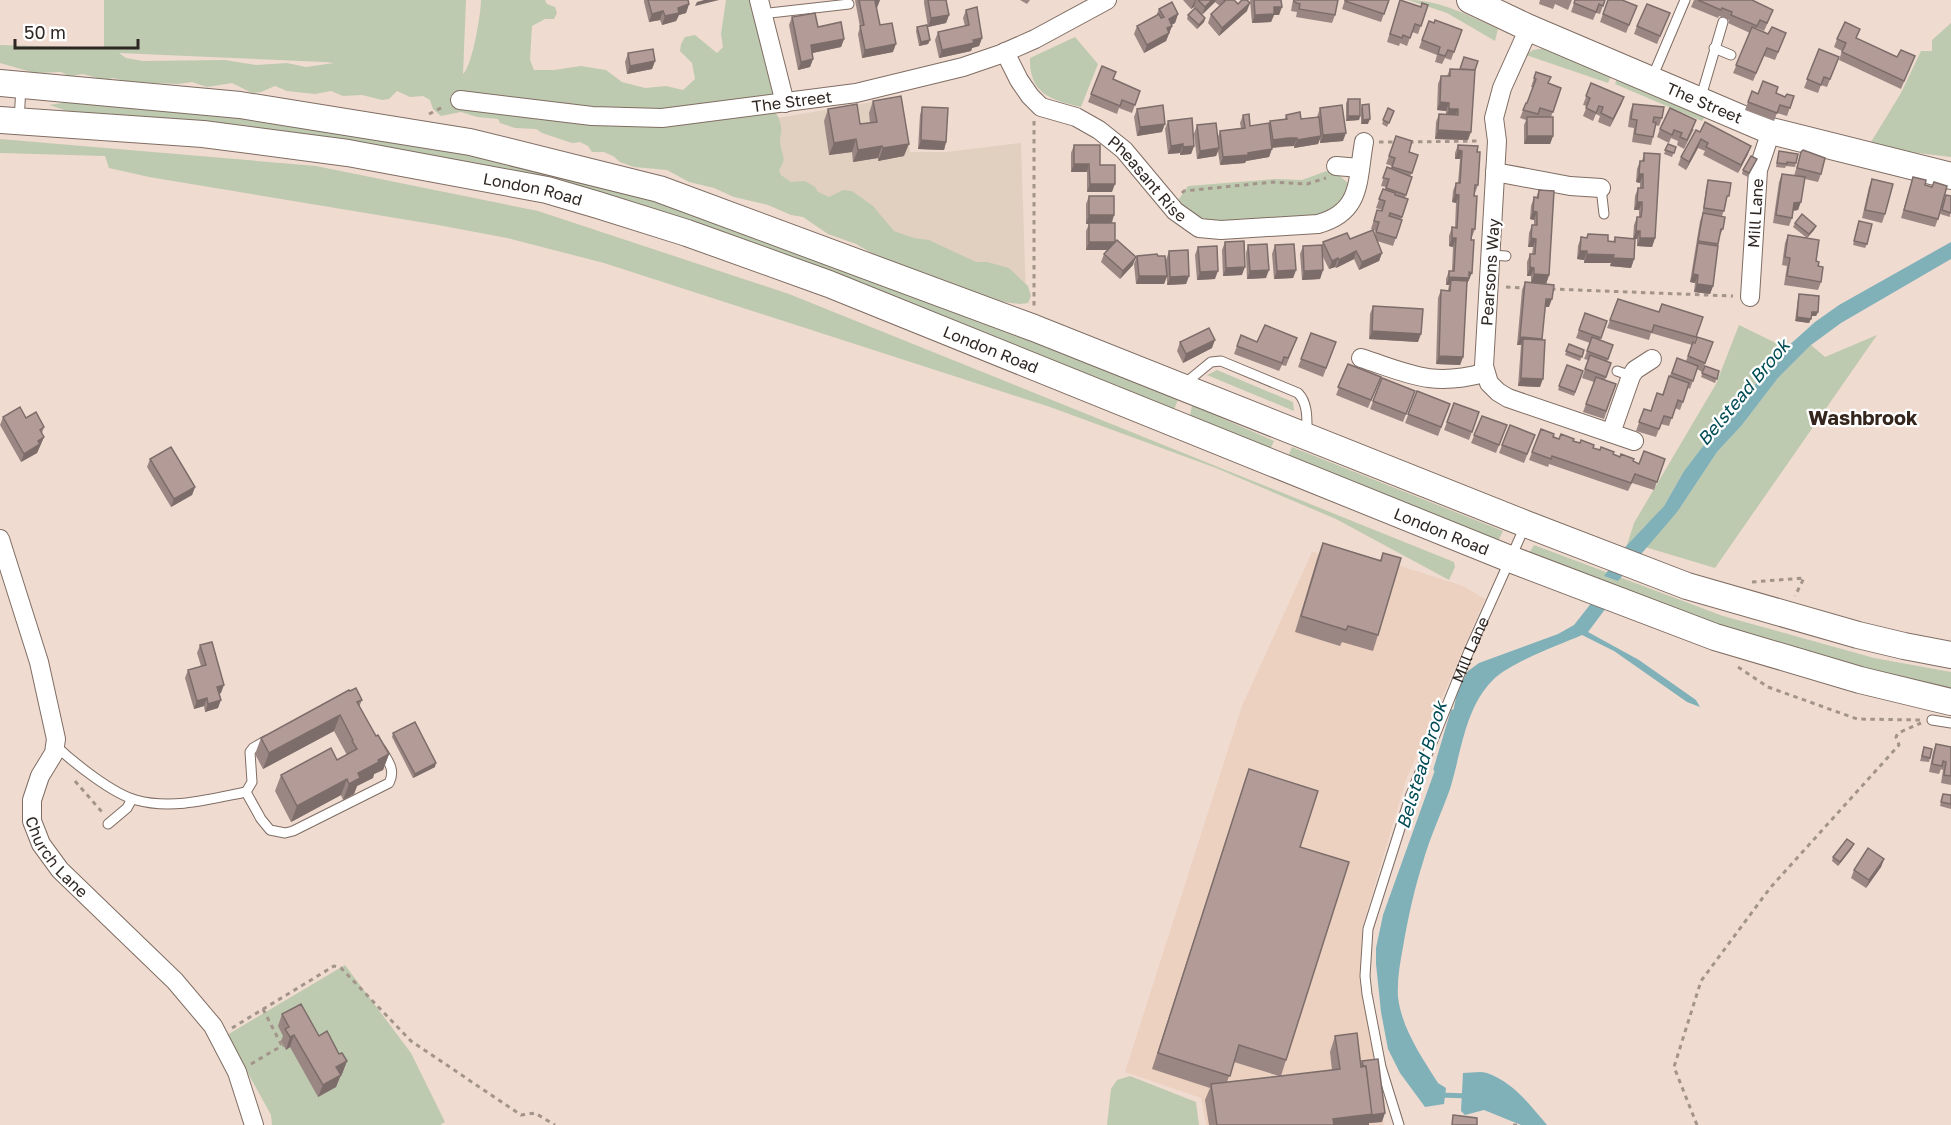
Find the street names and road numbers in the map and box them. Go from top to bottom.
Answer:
street label: The Street [1664,78,1745,128]
street label: The Street [751,86,833,116]
street label: Pheasant Rise [1104,131,1191,226]
street label: London Road [482,168,585,210]
street label: Mill Lane [1743,178,1767,249]
street label: Pearsons Way [1476,218,1504,326]
street label: London Road [940,321,1041,378]
street label: London Road [1391,503,1492,560]
street label: Mill Lane [1447,613,1493,685]
street label: Church Lane [21,813,92,902]

